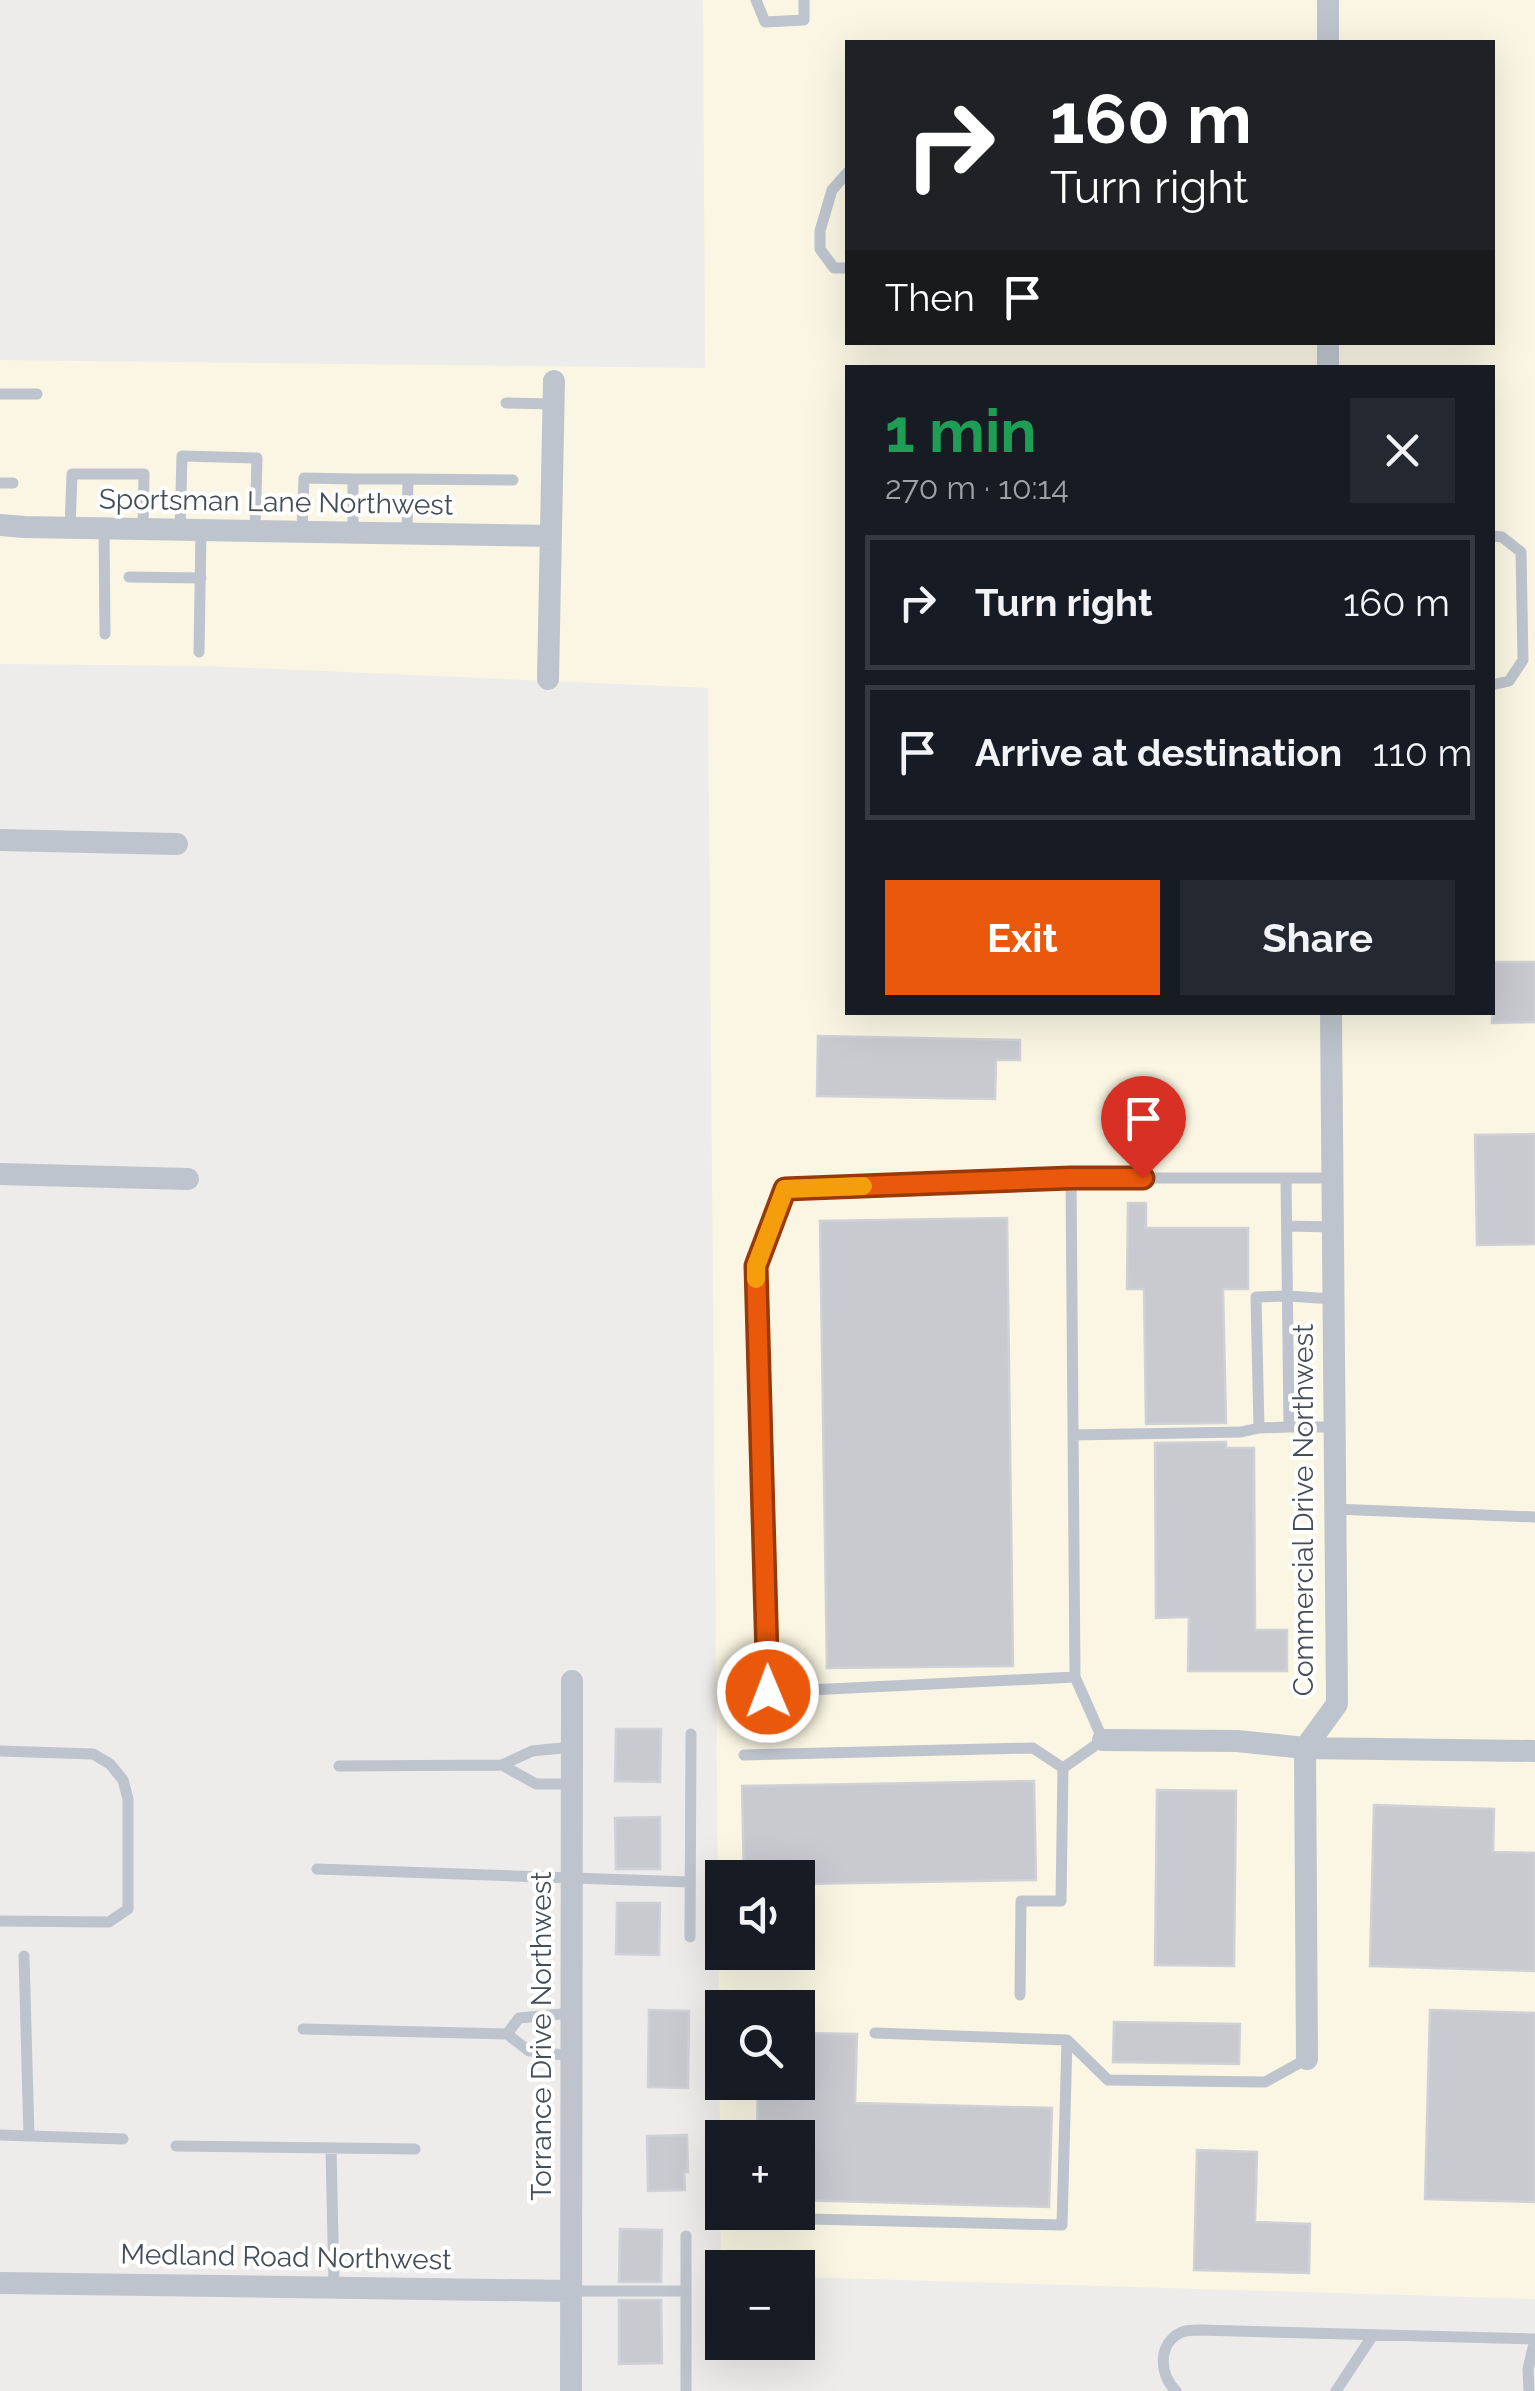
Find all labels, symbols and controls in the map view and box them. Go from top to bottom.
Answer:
text: 160 m [1050,77,1252,159]
icon: right [885,80,1015,210]
text: Turn right [1050,161,1248,214]
icon: arrive [995,270,1050,325]
text: Then [885,275,975,320]
text: 1 min [885,396,1036,466]
button: close [1350,398,1455,503]
text: 270 m · 10:14 [885,469,1069,506]
street label: Sportsman Lane Northwest [99,482,454,522]
icon: right [890,575,945,630]
text: Turn right [975,580,1152,625]
text: 160 m [1343,580,1450,625]
icon: arrive [890,725,945,780]
text: Arrive at destination [975,730,1342,775]
text: 110 m [1372,730,1473,775]
button: Exit [885,880,1160,995]
button: Share [1180,880,1455,995]
pin [1101,1076,1186,1179]
icon: arrive [1116,1091,1171,1146]
street label: Commercial Drive Northwest [1287,1323,1320,1696]
position arrow [716,1640,820,1744]
map controls [705,1860,815,2360]
button: sound [705,1860,815,1970]
street label: Torrance Drive Northwest [525,1871,558,2201]
button: search [705,1990,815,2100]
button: + [705,2120,815,2230]
street label: Medland Road Northwest [120,2238,452,2276]
button: − [705,2250,815,2360]

